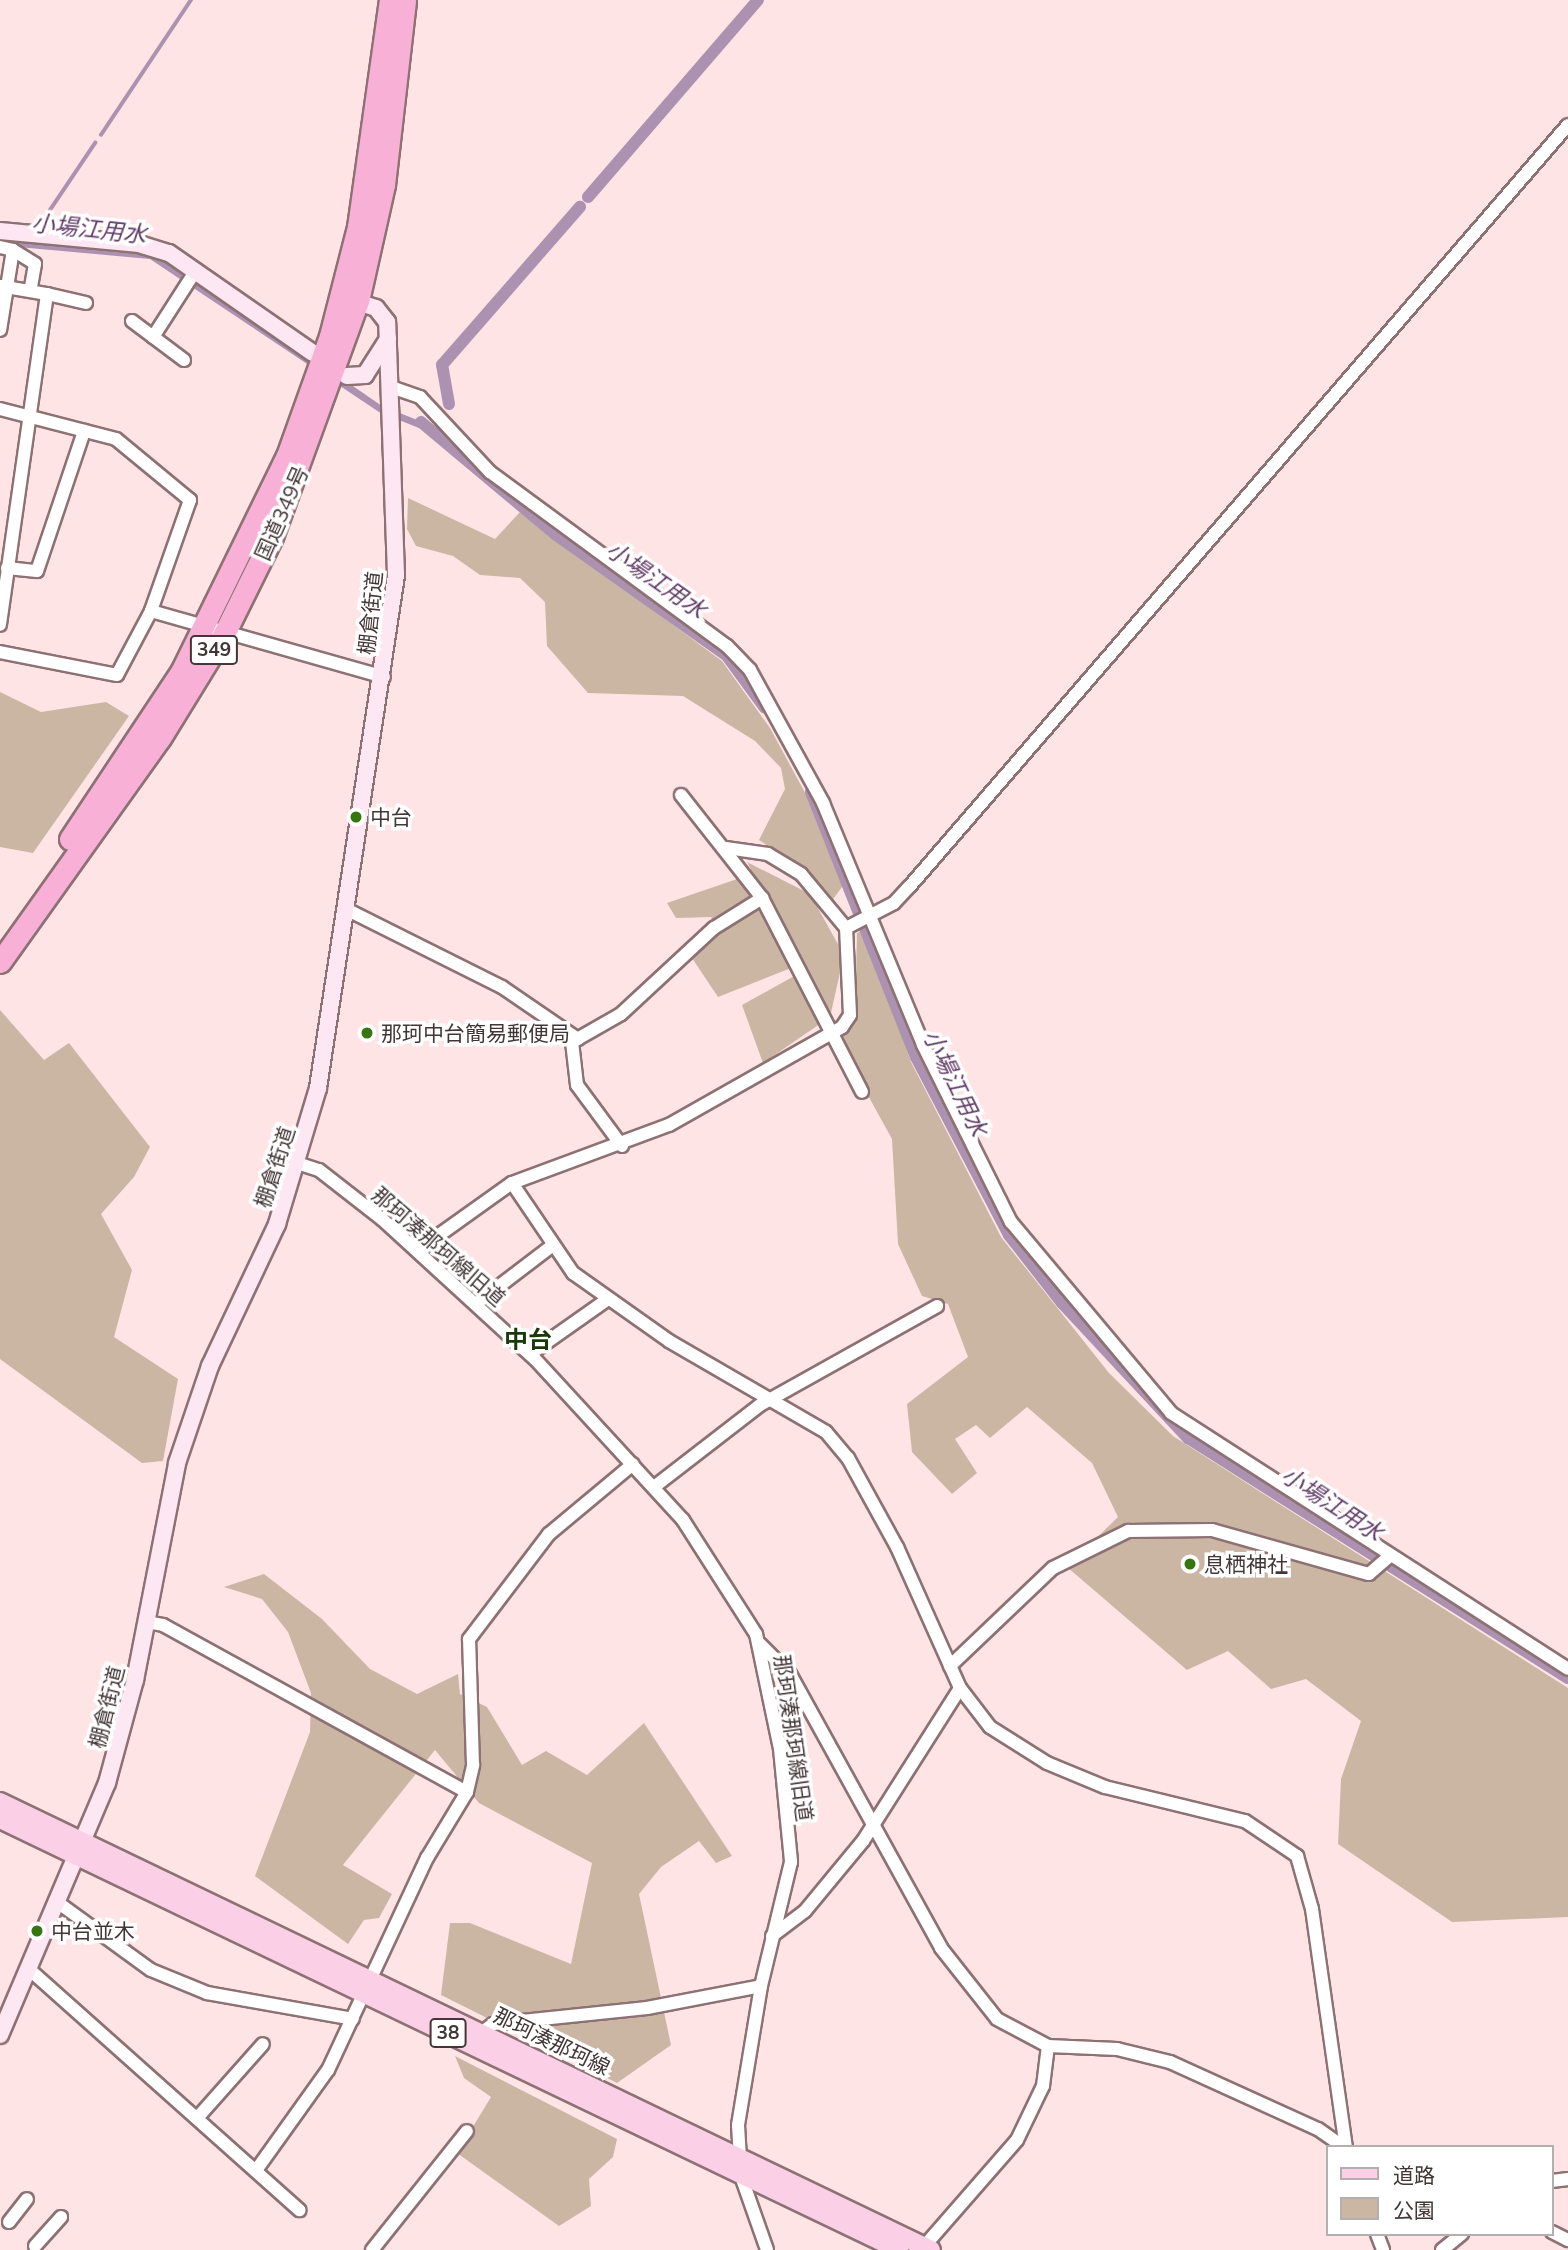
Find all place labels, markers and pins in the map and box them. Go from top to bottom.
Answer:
place label: 中台 [370,804,412,830]
marker: 中台 [348,809,364,825]
place label: 那珂中台簡易郵便局 [381,1020,570,1046]
marker: 那珂中台簡易郵便局 [359,1025,375,1041]
place label: 息栖神社 [1204,1551,1288,1577]
marker: 息栖神社 [1182,1556,1198,1572]
place label: 中台並木 [51,1918,135,1944]
marker: 中台並木 [29,1923,45,1939]

